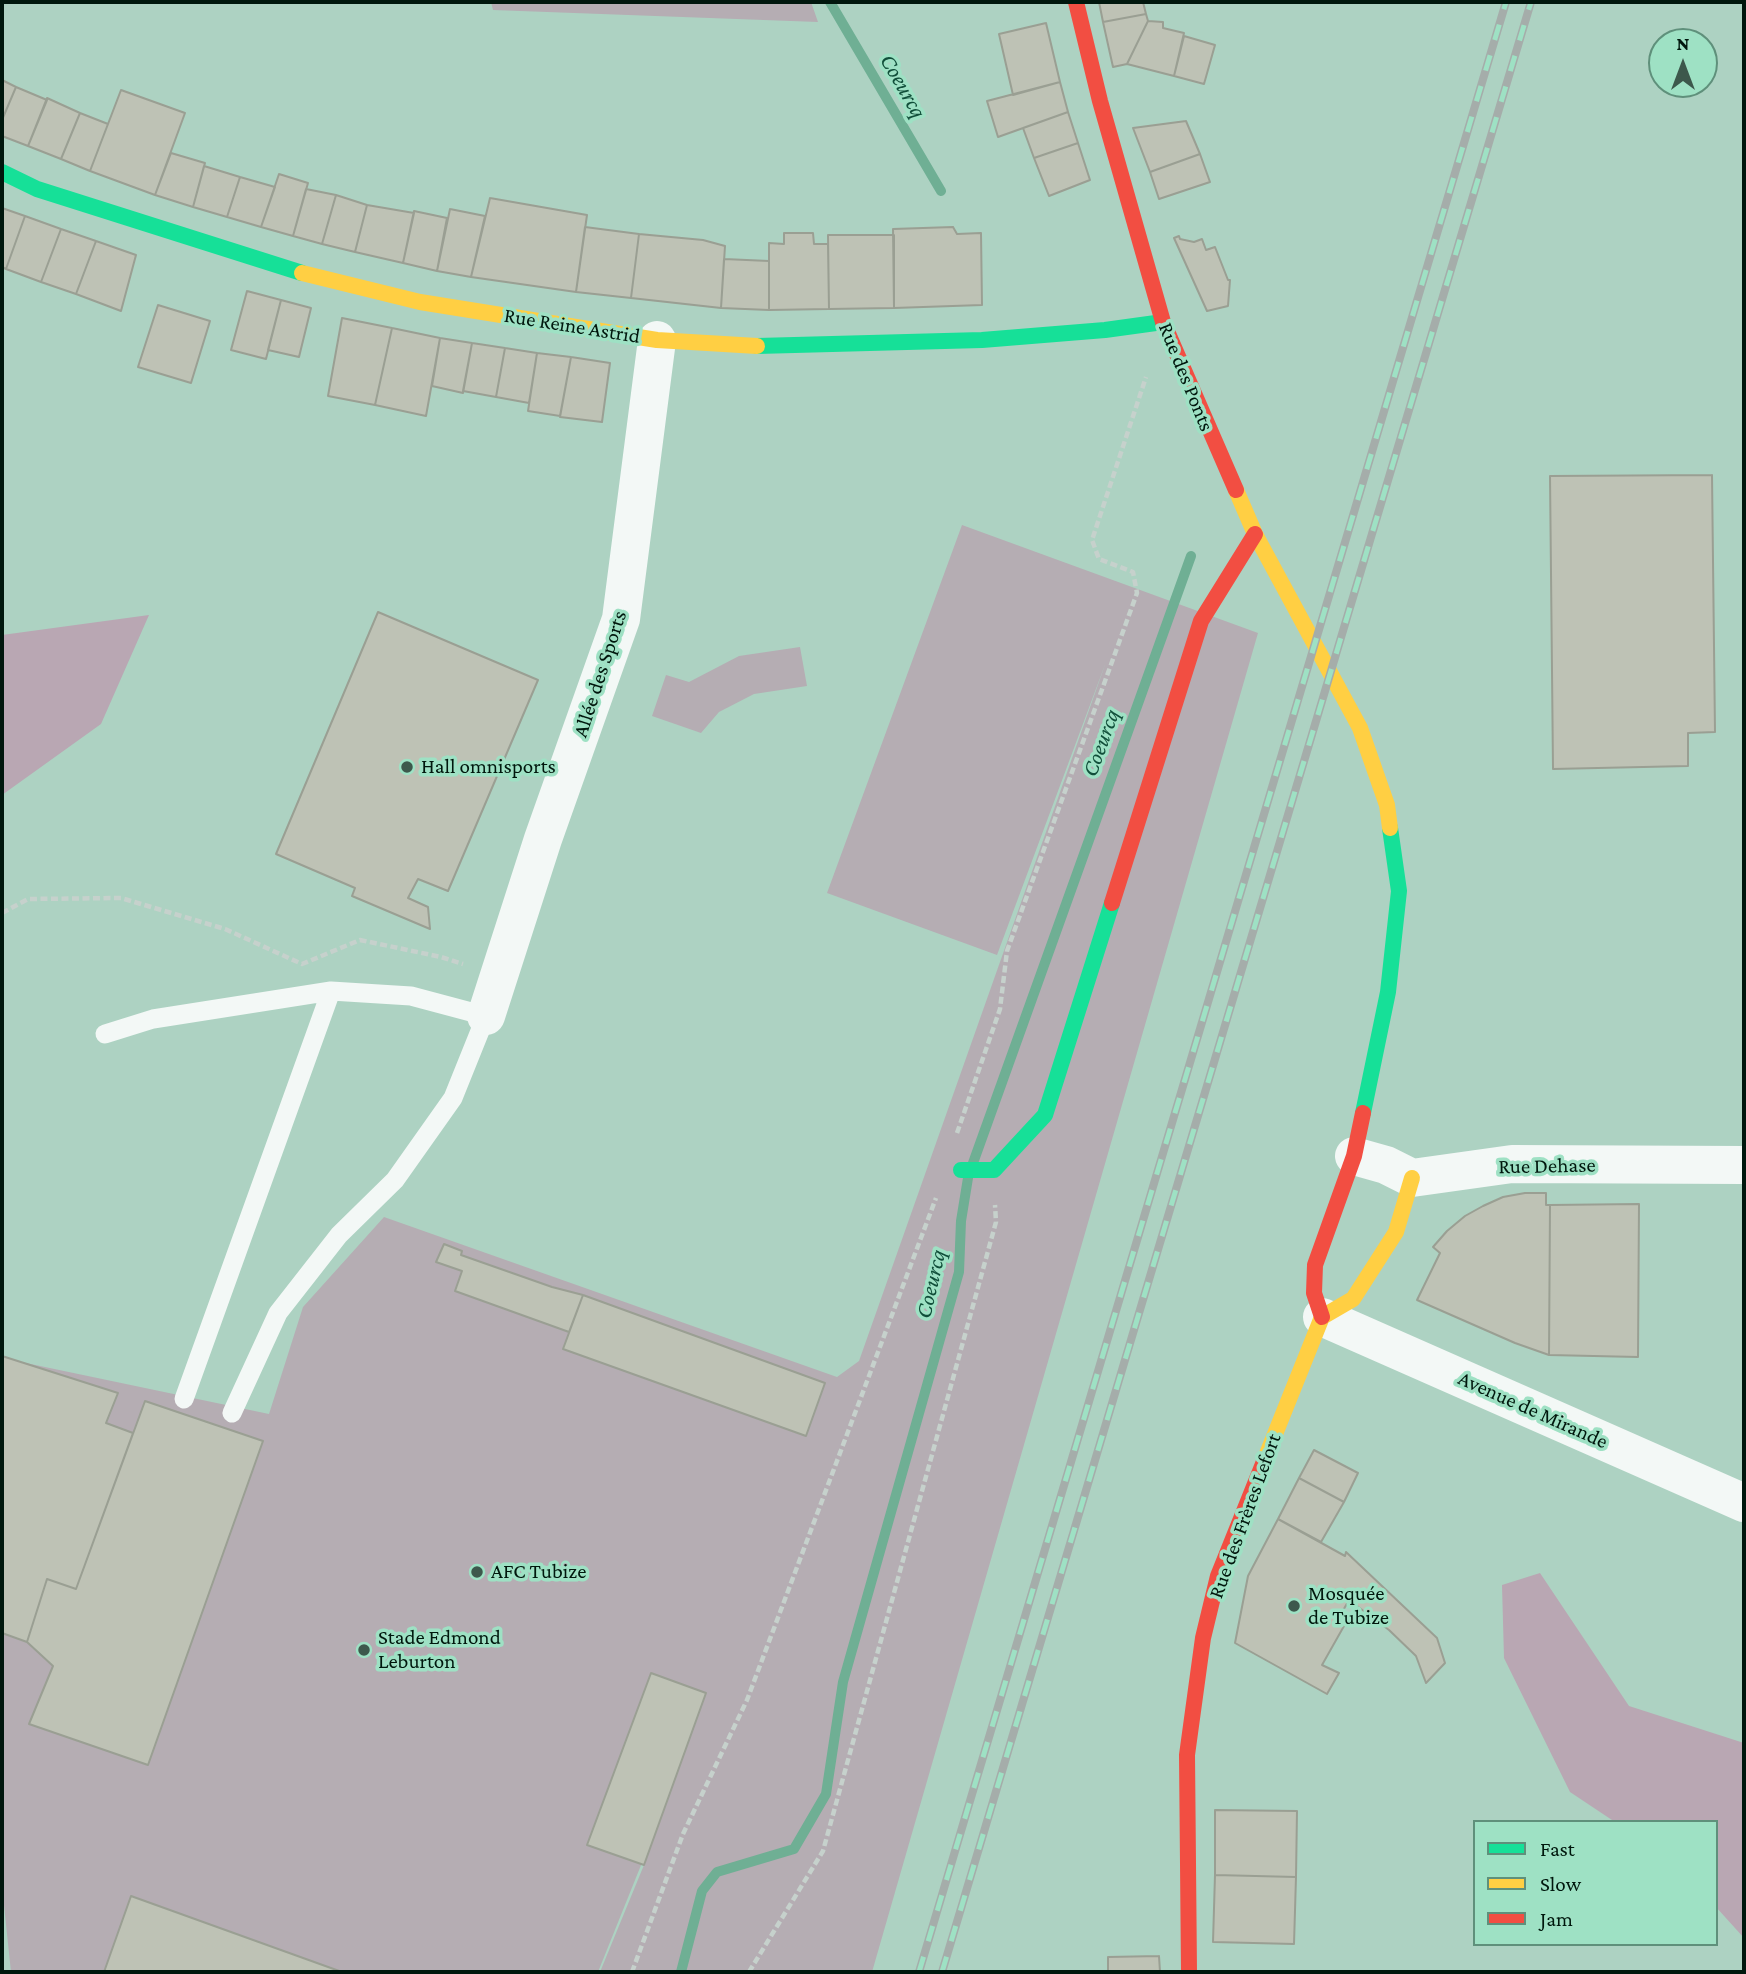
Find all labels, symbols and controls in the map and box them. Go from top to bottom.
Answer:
north arrow [1648,28,1718,98]
text: N [1677,33,1689,54]
water label: Coeurcq [874,49,932,123]
street label: Rue Reine Astrid [502,303,642,349]
street label: Rue des Ponts [1153,319,1219,435]
street label: Allée des Sports [568,608,632,740]
water label: Coeurcq [1076,706,1126,780]
place label: Hall omnisports [421,754,556,780]
marker: Hall omnisports [399,759,415,775]
street label: Rue Dehase [1498,1153,1596,1179]
water label: Coeurcq [910,1247,952,1321]
street label: Avenue de Mirande [1454,1366,1612,1454]
street label: Rue des Frères Lefort [1203,1430,1287,1602]
place label: AFC Tubize [491,1559,586,1585]
marker: AFC Tubize [469,1564,485,1580]
place label: Mosquée de Tubize [1308,1581,1389,1631]
marker: Mosquée de Tubize [1286,1598,1302,1614]
place label: Stade Edmond Leburton [378,1625,501,1675]
marker: Stade Edmond Leburton [356,1642,372,1658]
legend [1473,1820,1718,1946]
text: Fast [1540,1837,1575,1861]
text: Slow [1540,1872,1581,1896]
text: Jam [1540,1907,1573,1931]

